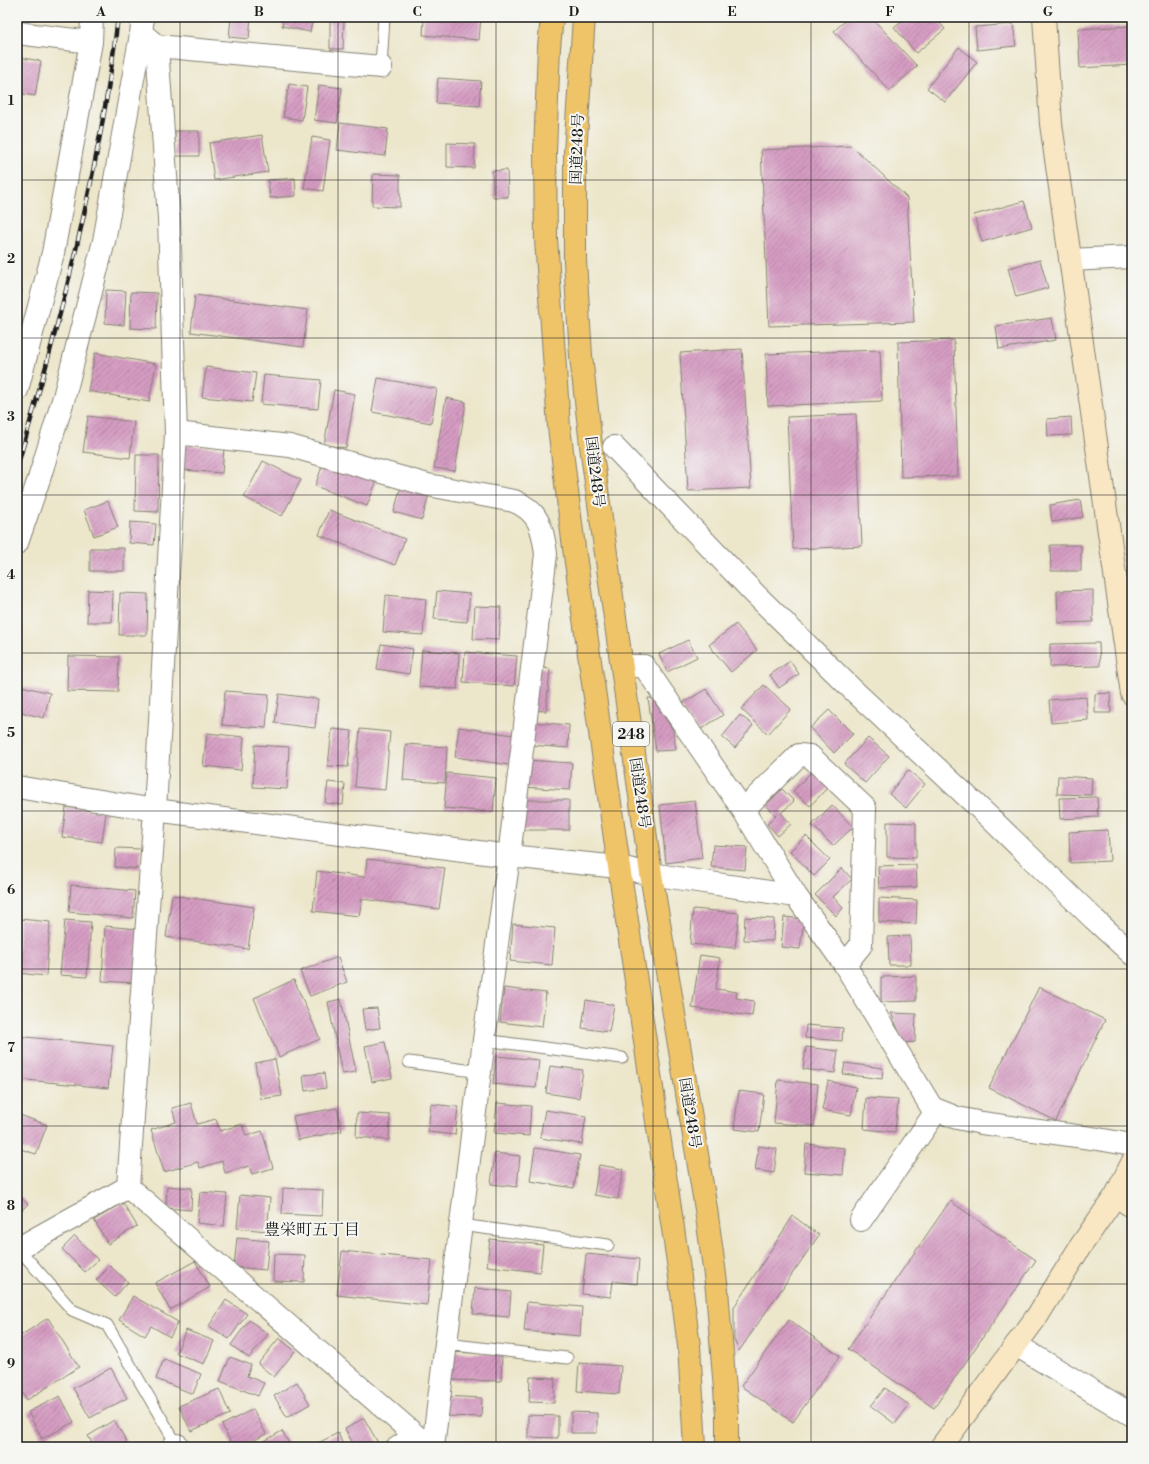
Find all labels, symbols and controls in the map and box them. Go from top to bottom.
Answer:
text: A [95,4,106,20]
text: B [254,4,264,20]
text: C [412,4,422,20]
text: D [569,4,579,20]
text: E [727,4,737,20]
text: F [885,4,895,20]
text: G [1043,4,1054,20]
text: 1 [8,93,15,109]
street label: 国道248号 [567,113,588,185]
text: 2 [7,251,15,267]
text: 3 [7,409,15,425]
street label: 国道248号 [581,435,608,509]
text: 4 [7,567,16,583]
road number: 248 [613,722,649,746]
text: 5 [7,725,15,741]
street label: 国道248号 [625,756,654,830]
text: 6 [7,882,15,898]
text: 7 [7,1040,15,1056]
street label: 国道248号 [675,1076,705,1150]
text: 8 [7,1198,15,1214]
district label: 豊栄町五丁目 [264,1220,360,1240]
text: 9 [7,1356,15,1372]

